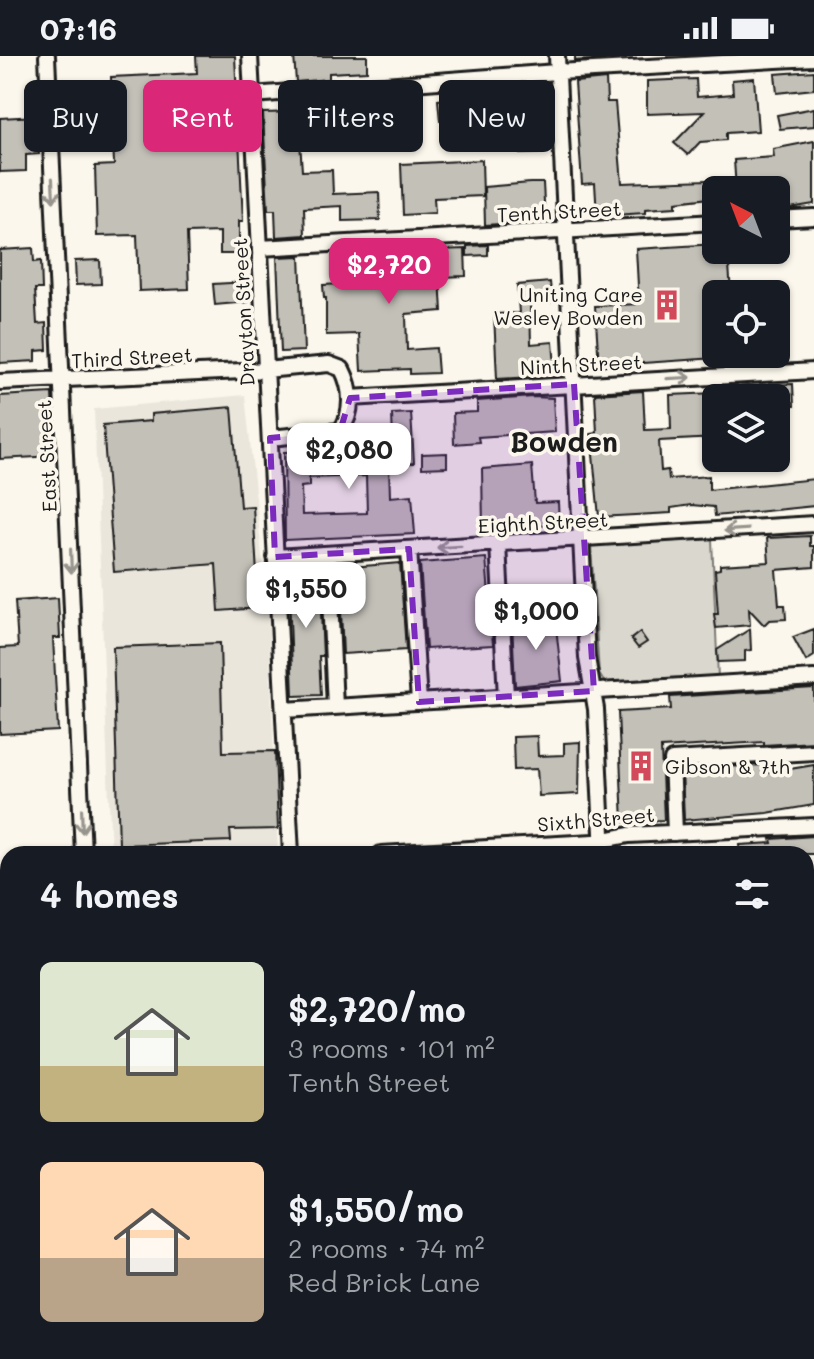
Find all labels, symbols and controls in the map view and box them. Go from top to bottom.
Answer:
text: 07:16 [40,8,117,48]
chip: Buy [24,80,127,152]
chip: Rent [143,80,262,152]
chip: Filters [278,80,423,152]
chip: New [439,80,555,152]
one-way arrow [46,176,61,203]
north arrow [702,176,790,264]
map controls [702,176,790,472]
street label: Tenth Street [496,195,622,227]
street label: Drayton Street [226,237,260,387]
pin: $2,720 [324,238,454,306]
text: $2,720 [347,247,431,281]
button: locate [702,280,790,368]
place label: Uniting Care Wesley Bowden [493,281,643,330]
building icon: Uniting Care Wesley Bowden [650,288,684,322]
street label: Third Street [71,341,193,373]
street label: Ninth Street [519,348,643,380]
one-way arrow [665,371,692,386]
button: layers [702,384,790,472]
street label: East Street [30,399,62,513]
pin: $2,080 [284,423,414,491]
district label: Bowden [510,423,618,459]
text: $2,080 [305,432,393,466]
street label: Eighth Street [477,506,609,538]
one-way arrow [723,522,750,537]
one-way arrow [436,540,463,555]
one-way arrow [63,547,78,574]
pin: $1,550 [241,562,371,630]
text: $1,550 [265,571,347,605]
pin: $1,000 [471,584,601,652]
text: $1,000 [493,593,579,627]
building icon: Gibson & 7th [624,749,658,783]
place label: Gibson & 7th [665,753,790,779]
street label: Sixth Street [536,801,656,837]
one-way arrow [75,807,90,834]
text: 4 homes [40,872,179,917]
icon: filters [730,872,774,916]
text: $2,720/mo [288,986,466,1031]
icon: home [104,994,200,1090]
text: 3 rooms · 101 m² [288,1031,495,1065]
text: Tenth Street [288,1065,450,1099]
text: $1,550/mo [288,1186,464,1231]
icon: home [104,1194,200,1290]
text: 2 rooms · 74 m² [288,1231,485,1265]
text: Red Brick Lane [288,1265,481,1299]

